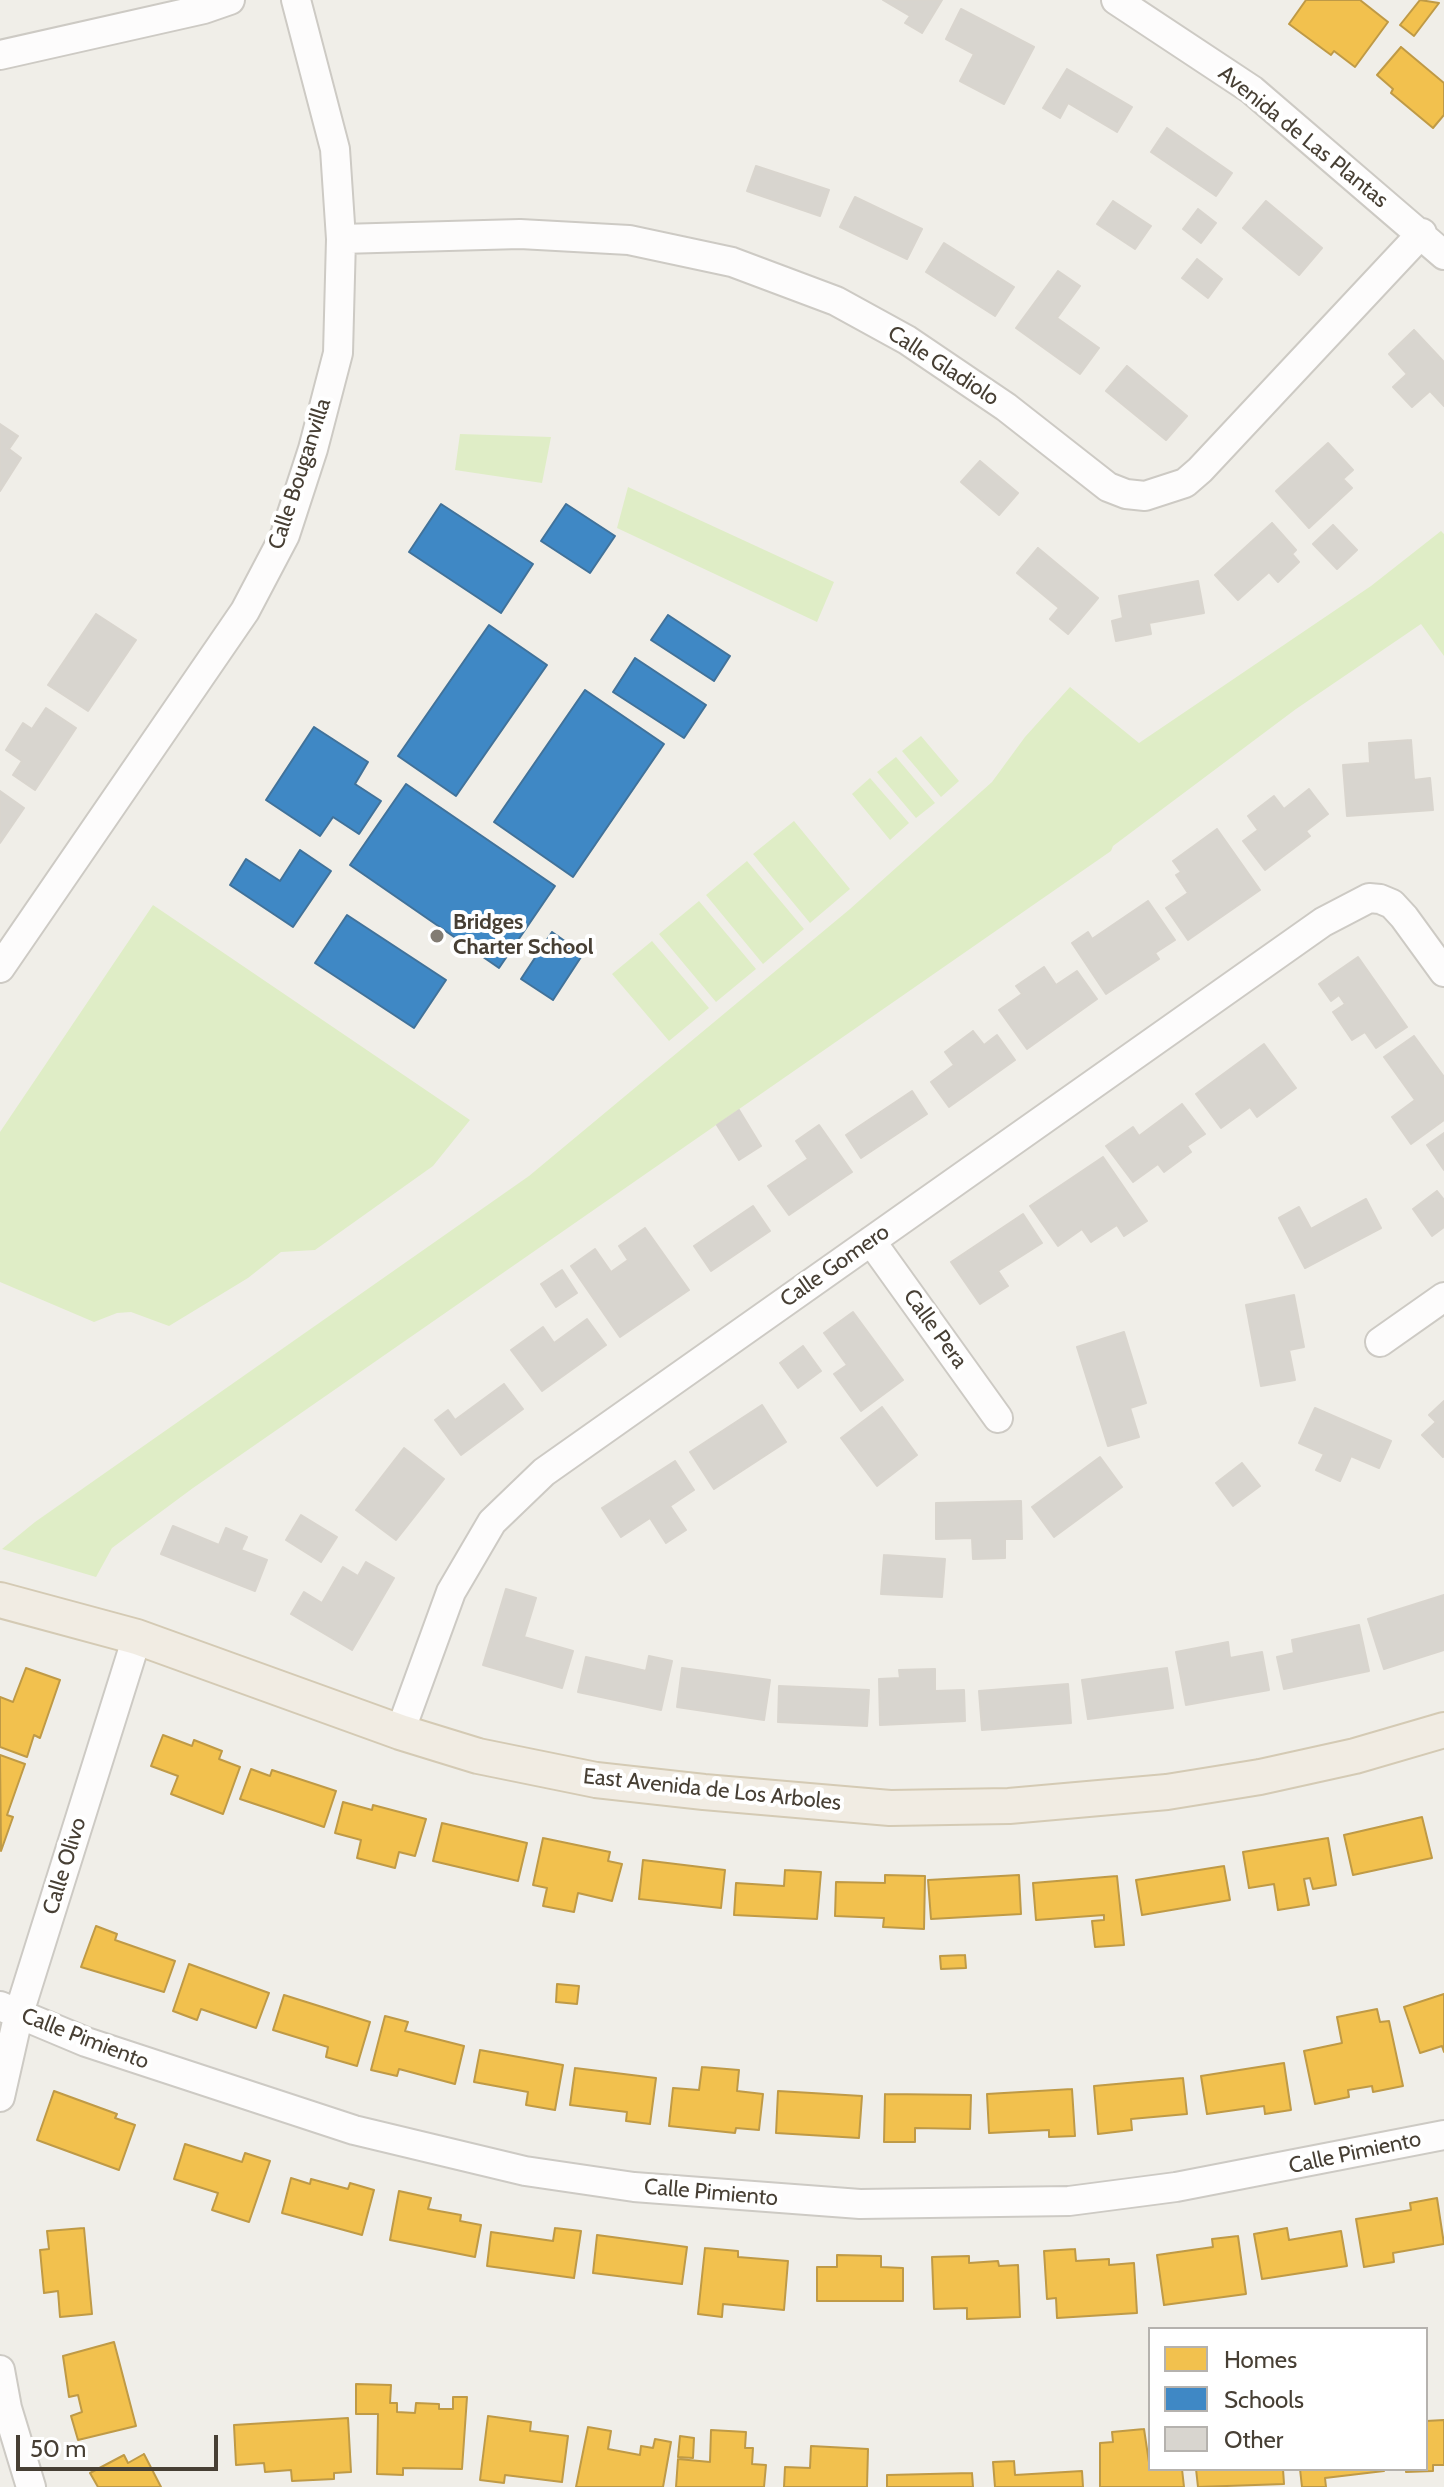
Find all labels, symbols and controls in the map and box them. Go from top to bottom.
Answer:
street label: Avenida de Las Plantas [1213,60,1393,214]
street label: Calle Gladiolo [882,320,1004,412]
street label: Calle Bouganvilla [263,395,337,553]
place label: Bridges Charter School [453,910,594,962]
marker: Bridges Charter School [428,927,446,945]
street label: Calle Gomero [776,1219,894,1313]
street label: Calle Pera [897,1284,973,1374]
street label: East Avenida de Los Arboles [582,1763,842,1817]
street label: Calle Olivo [38,1814,92,1918]
street label: Calle Pimiento [17,2003,153,2075]
street label: Calle Pimiento [1286,2126,1424,2180]
street label: Calle Pimiento [643,2174,779,2212]
legend [1148,2327,1428,2471]
text: Homes [1224,2345,1297,2374]
text: Schools [1224,2385,1304,2414]
scale bar [20,2419,222,2469]
text: Other [1224,2425,1283,2454]
text: 50 m [30,2434,86,2463]

